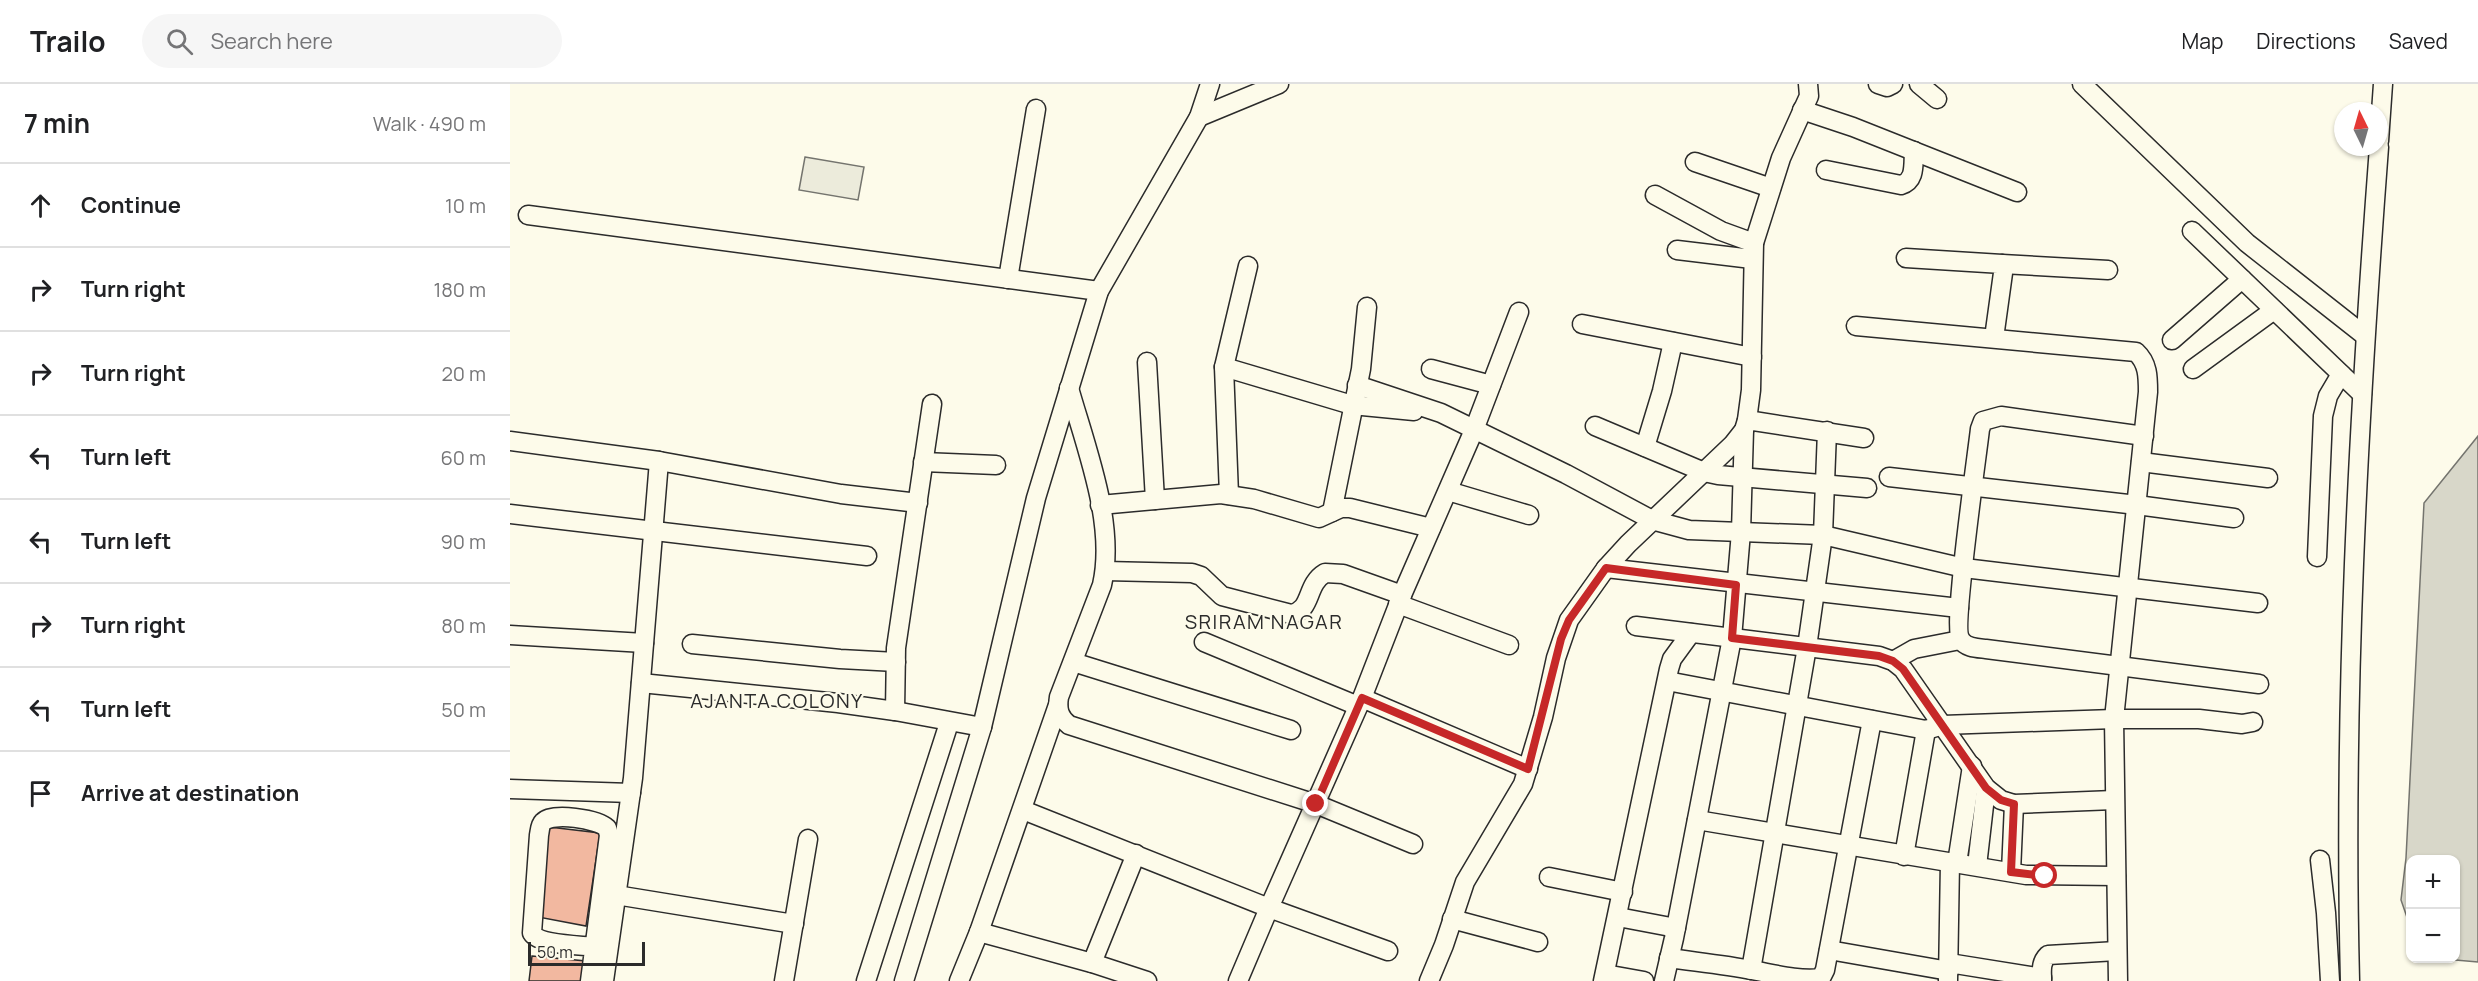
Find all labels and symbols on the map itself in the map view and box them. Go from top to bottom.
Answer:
north arrow [2334,102,2388,156]
district label: SRIRAM NAGAR [1185,608,1343,635]
district label: AJANTA COLONY [690,687,864,714]
route end [1302,790,1328,816]
route start [2031,862,2057,888]
scale bar [528,939,645,966]

